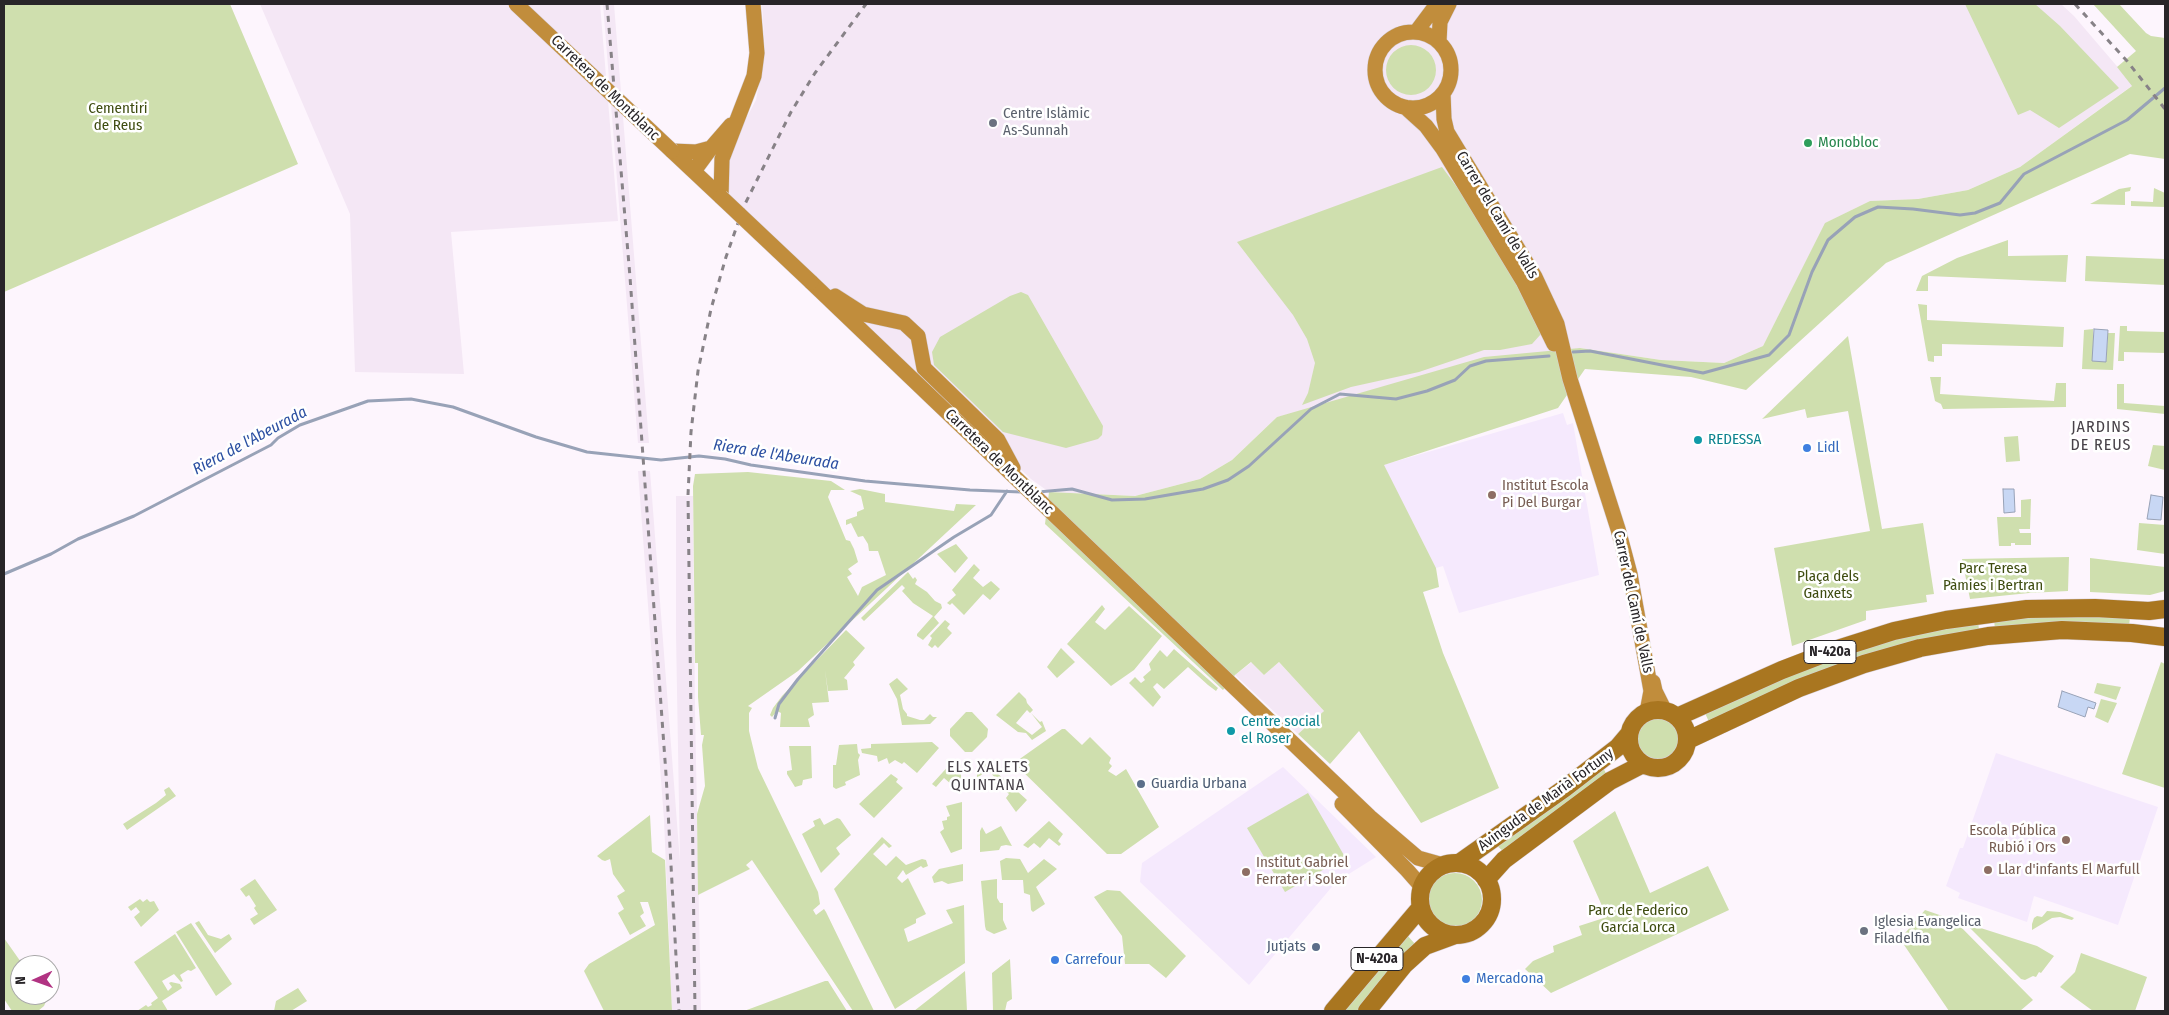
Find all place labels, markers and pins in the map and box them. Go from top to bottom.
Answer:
place label: Centre Islàmic As-Sunnah [1003,105,1090,140]
marker: Centre Islàmic As-Sunnah [987,117,999,129]
place label: Monobloc [1818,134,1879,152]
marker: Monobloc [1802,137,1814,149]
place label: REDESSA [1708,431,1761,449]
marker: REDESSA [1692,434,1704,446]
place label: Lidl [1817,439,1839,457]
marker: Lidl [1801,442,1813,454]
place label: Institut Escola Pi Del Burgar [1502,477,1589,512]
marker: Institut Escola Pi Del Burgar [1486,489,1498,501]
place label: Centre social el Roser [1241,713,1320,748]
marker: Centre social el Roser [1225,725,1237,737]
place label: Guardia Urbana [1151,775,1247,793]
marker: Guardia Urbana [1135,778,1147,790]
place label: Escola Pública Rubió i Ors [1969,822,2056,857]
marker: Escola Pública Rubió i Ors [2060,834,2072,846]
place label: Institut Gabriel Ferrater i Soler [1256,854,1348,889]
place label: Llar d'infants El Marfull [1998,861,2140,879]
marker: Llar d'infants El Marfull [1982,864,1994,876]
marker: Institut Gabriel Ferrater i Soler [1240,866,1252,878]
place label: Iglesia Evangelica Filadelfia [1874,913,1981,948]
marker: Iglesia Evangelica Filadelfia [1858,925,1870,937]
place label: Jutjats [1267,938,1306,956]
marker: Jutjats [1310,941,1322,953]
place label: Carrefour [1065,951,1123,969]
marker: Carrefour [1049,954,1061,966]
place label: Mercadona [1476,970,1544,988]
marker: Mercadona [1460,973,1472,985]

